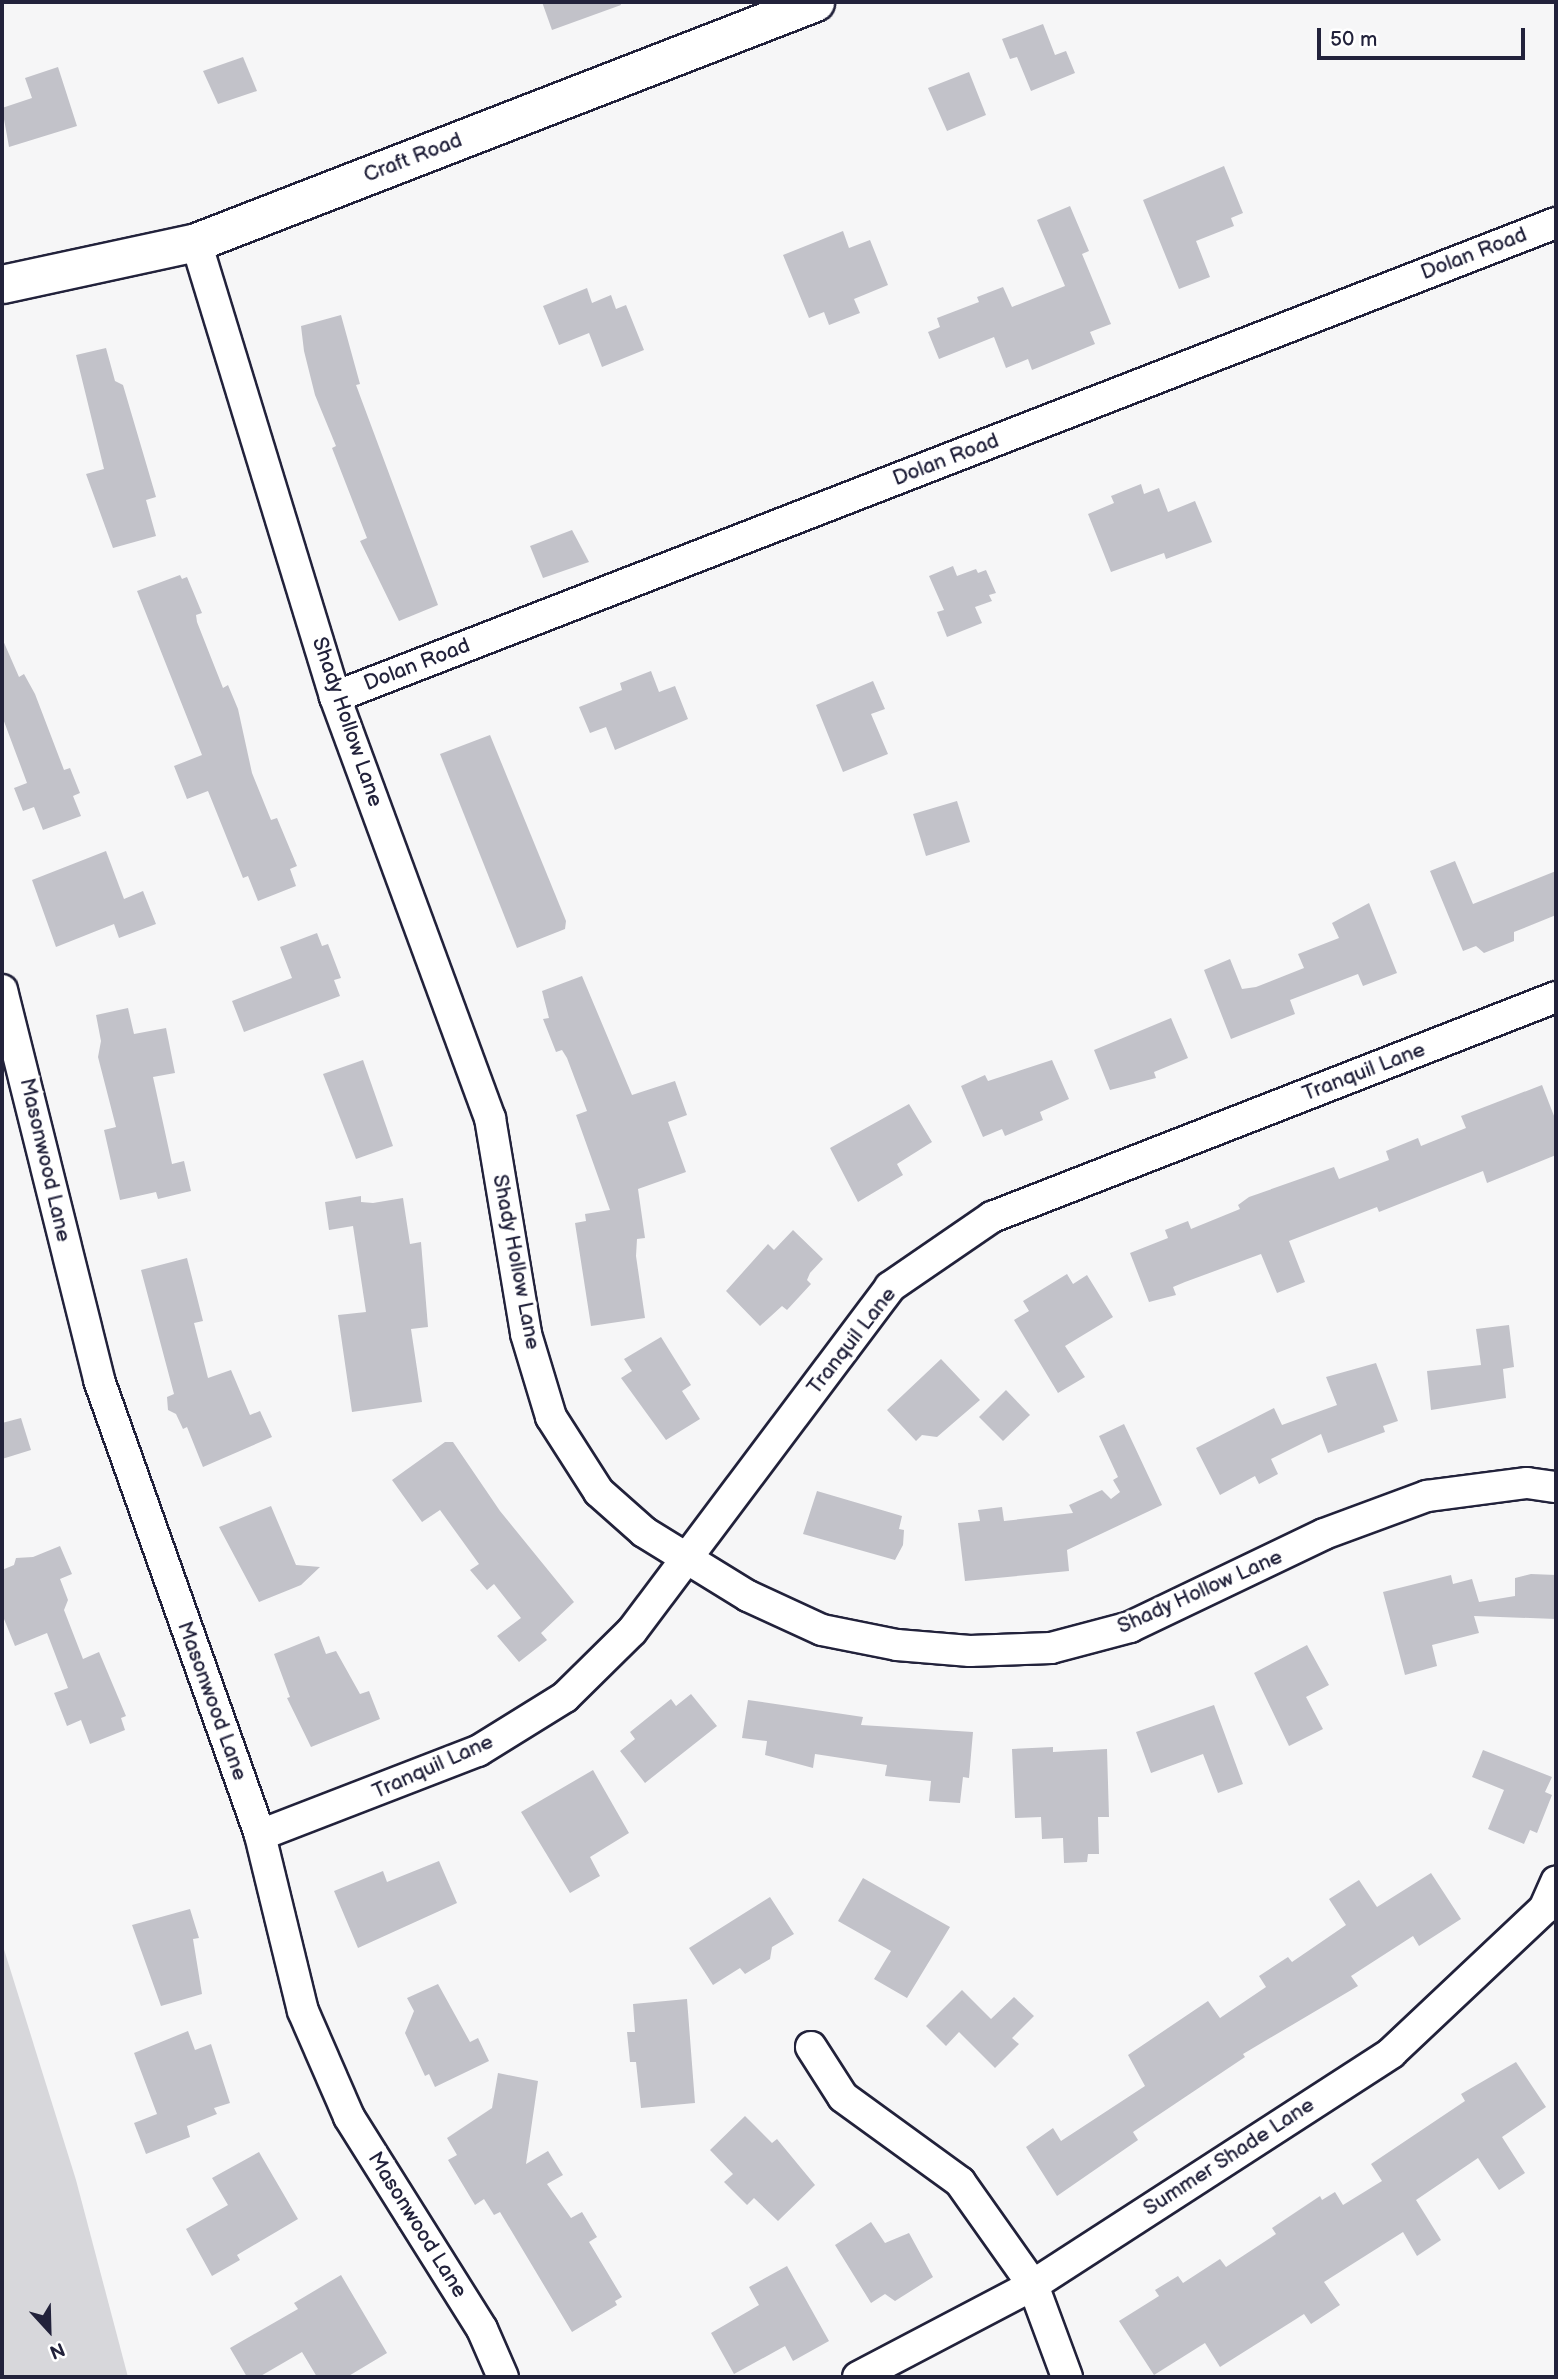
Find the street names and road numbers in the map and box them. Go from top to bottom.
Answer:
street label: Craft Road [360,128,466,188]
street label: Dolan Road [1417,222,1531,286]
street label: Dolan Road [889,428,1003,492]
street label: Shady Hollow Lane [306,633,388,811]
street label: Dolan Road [360,633,474,697]
street label: Tranquil Lane [1299,1037,1429,1107]
street label: Masonwood Lane [14,1076,76,1244]
street label: Shady Hollow Lane [487,1172,545,1352]
street label: Tranquil Lane [802,1282,902,1400]
street label: Shady Hollow Lane [1113,1544,1287,1640]
street label: Masonwood Lane [172,1618,252,1784]
street label: Tranquil Lane [369,1729,497,1805]
street label: Summer Shade Lane [1139,2092,1319,2222]
street label: Masonwood Lane [362,2147,472,2303]

